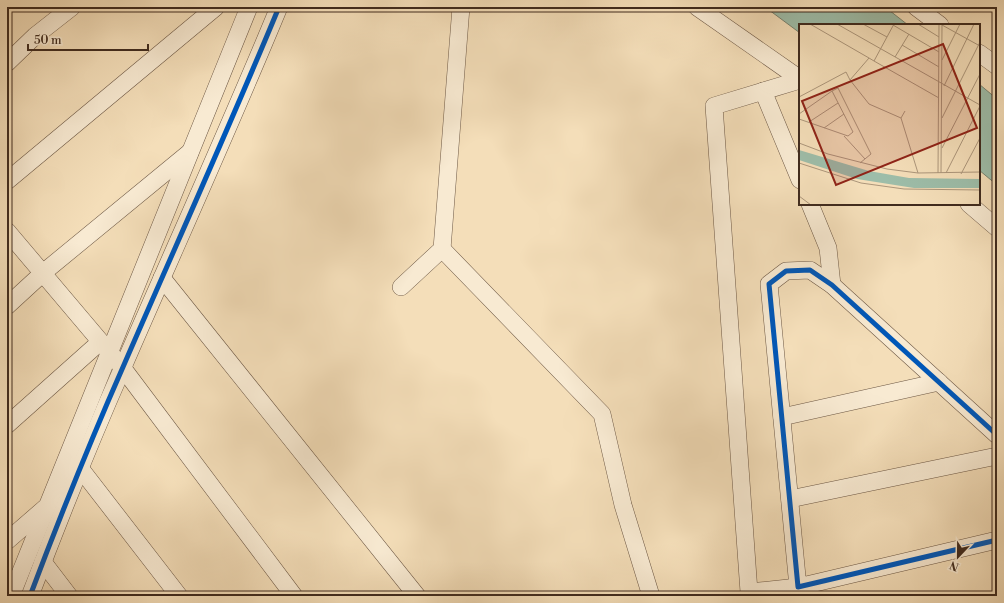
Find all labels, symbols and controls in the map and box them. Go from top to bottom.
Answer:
inset map [799,24,980,205]
scale bar [28,26,148,52]
text: 50 m [34,33,62,48]
north arrow [938,537,978,577]
text: N [948,557,961,573]

